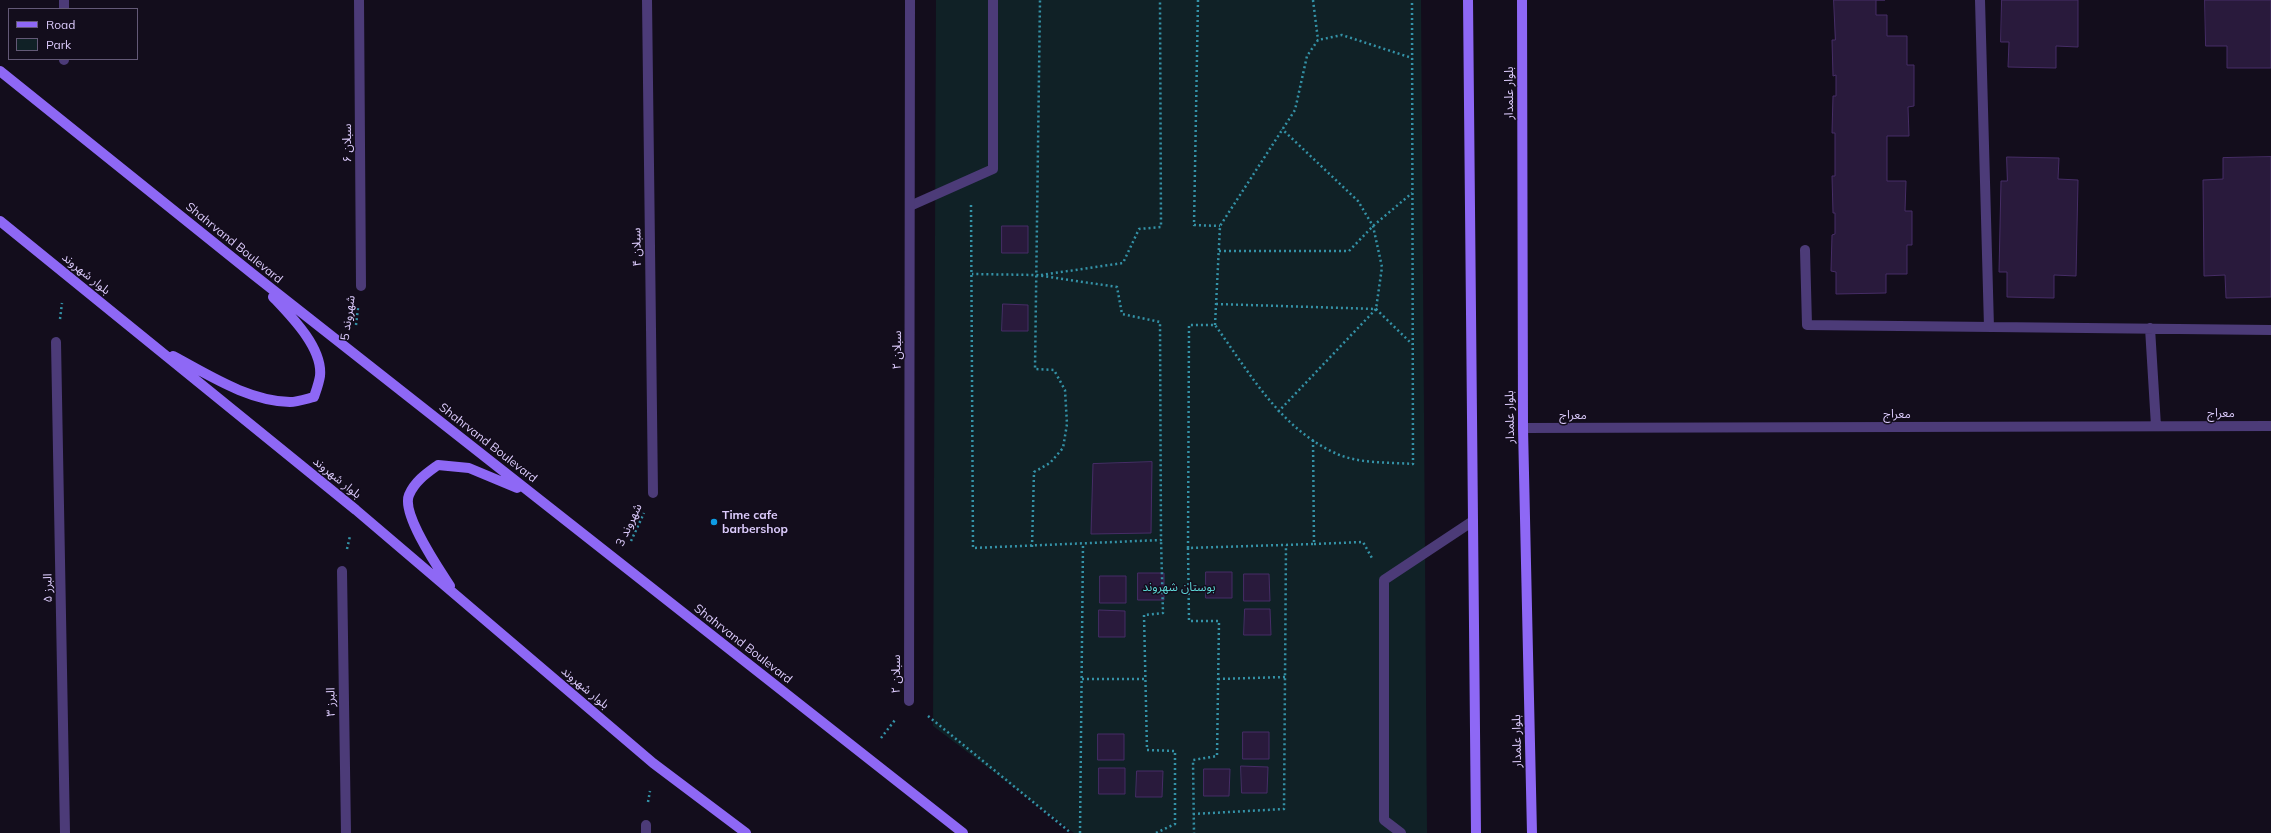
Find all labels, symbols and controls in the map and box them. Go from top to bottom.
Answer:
legend [8,8,138,60]
text: Road [46,17,75,32]
text: Park [46,37,71,52]
street label: بلوار علمدار [1502,66,1516,120]
street label: سبلان ۶ [340,124,354,162]
street label: Shahrvand Boulevard [183,200,285,286]
street label: سبلان ۴ [629,227,645,267]
street label: بلوار شهروند [59,250,113,298]
street label: شهروند 5 [338,294,358,342]
street label: سبلان ۲ [890,331,904,369]
street label: بلوار علمدار [1502,390,1518,444]
street label: Shahrvand Boulevard [436,400,540,486]
street label: معراج [2207,406,2235,420]
street label: معراج [1883,407,1911,421]
street label: معراج [1559,408,1587,422]
street label: بلوار شهروند [310,454,364,502]
street label: شهروند 3 [613,501,645,549]
place label: Time cafe barbershop [722,508,788,536]
marker: Time cafe barbershop [709,517,719,527]
street label: البرز ۵ [41,573,55,603]
park label: بوستان شهروند [1143,580,1215,594]
street label: Shahrvand Boulevard [691,601,795,687]
street label: سبلان ۲ [889,655,903,693]
street label: بلوار شهروند [558,664,612,712]
street label: البرز ۳ [324,687,338,717]
street label: بلوار علمدار [1509,714,1525,768]

